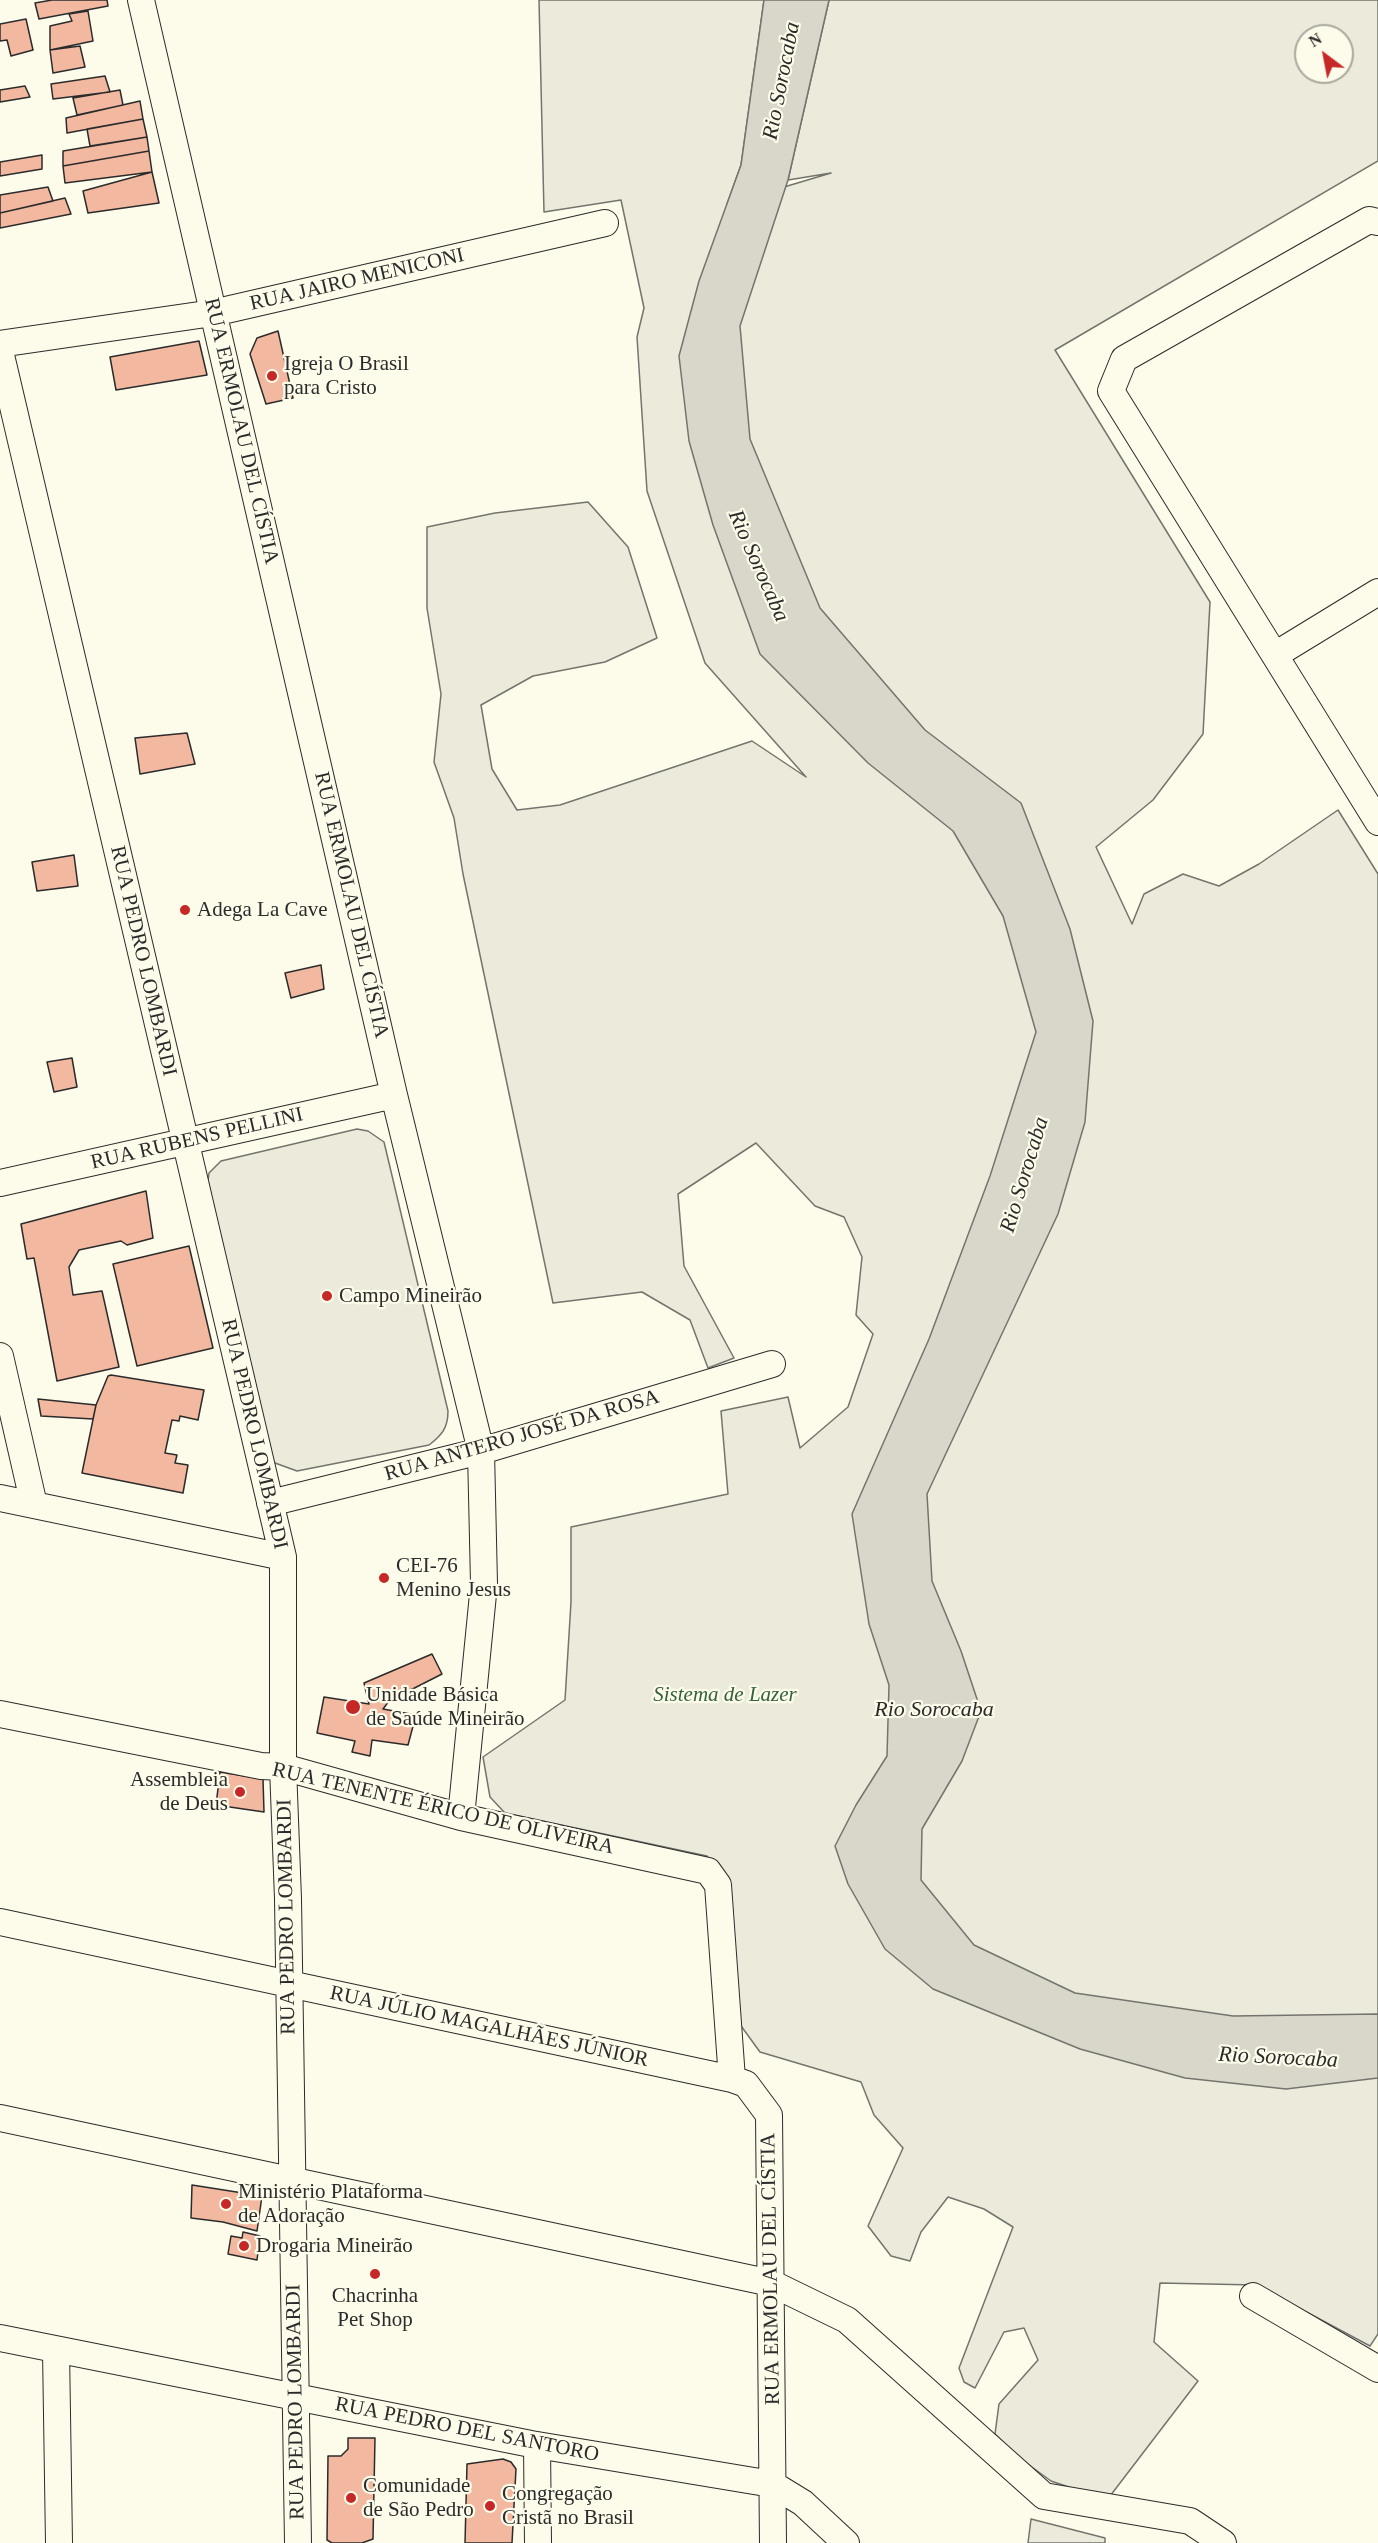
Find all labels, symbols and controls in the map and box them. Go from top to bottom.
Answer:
water label: Rio Sorocaba [758,20,806,142]
north arrow [1294,24,1354,84]
text: N [1306,30,1325,50]
street label: RUA JAIRO MENICONI [247,243,467,317]
street label: RUA ERMOLAU DEL CÍSTIA [198,295,284,567]
place label: Igreja O Brasil para Cristo [284,351,409,401]
marker: Igreja O Brasil para Cristo [265,369,279,383]
water label: Rio Sorocaba [722,506,794,626]
street label: RUA ERMOLAU DEL CÍSTIA [308,769,394,1041]
street label: RUA PEDRO LOMBARDI [104,843,182,1079]
place label: Adega La Cave [197,897,328,923]
marker: Adega La Cave [178,903,192,917]
street label: RUA RUBENS PELLINI [88,1102,306,1176]
water label: Rio Sorocaba [995,1114,1055,1236]
place label: Campo Mineirão [339,1283,482,1309]
marker: Campo Mineirão [320,1289,334,1303]
street label: RUA PEDRO LOMBARDI [215,1316,293,1552]
street label: RUA ANTERO JOSÉ DA ROSA [382,1385,662,1487]
place label: CEI-76 Menino Jesus [396,1553,511,1603]
marker: CEI-76 Menino Jesus [377,1571,391,1585]
place label: Unidade Básica de Saúde Mineirão [366,1682,525,1732]
park label: Sistema de Lazer [653,1682,797,1708]
water label: Rio Sorocaba [874,1697,994,1723]
marker: Unidade Básica de Saúde Mineirão [344,1698,362,1716]
street label: RUA TENENTE ÉRICO DE OLIVEIRA [270,1757,616,1861]
place label: Assembleia de Deus [130,1767,228,1817]
marker: Assembleia de Deus [233,1785,247,1799]
street label: RUA PEDRO LOMBARDI [272,1799,302,2035]
street label: RUA JÚLIO MAGALHÃES JÚNIOR [327,1981,651,2073]
water label: Rio Sorocaba [1218,2042,1338,2074]
street label: RUA ERMOLAU DEL CÍSTIA [756,2133,786,2405]
place label: Ministério Plataforma de Adoração [238,2179,423,2229]
marker: Ministério Plataforma de Adoração [219,2197,233,2211]
place label: Drogaria Mineirão [256,2233,413,2259]
marker: Drogaria Mineirão [237,2239,251,2253]
marker: Chacrinha Pet Shop [368,2267,382,2281]
place label: Chacrinha Pet Shop [332,2283,418,2333]
street label: RUA PEDRO LOMBARDI [281,2284,311,2520]
street label: RUA PEDRO DEL SANTORO [333,2392,601,2468]
place label: Comunidade de São Pedro [363,2473,474,2523]
place label: Congregação Cristã no Brasil [502,2481,634,2531]
marker: Comunidade de São Pedro [344,2491,358,2505]
marker: Congregação Cristã no Brasil [483,2499,497,2513]

